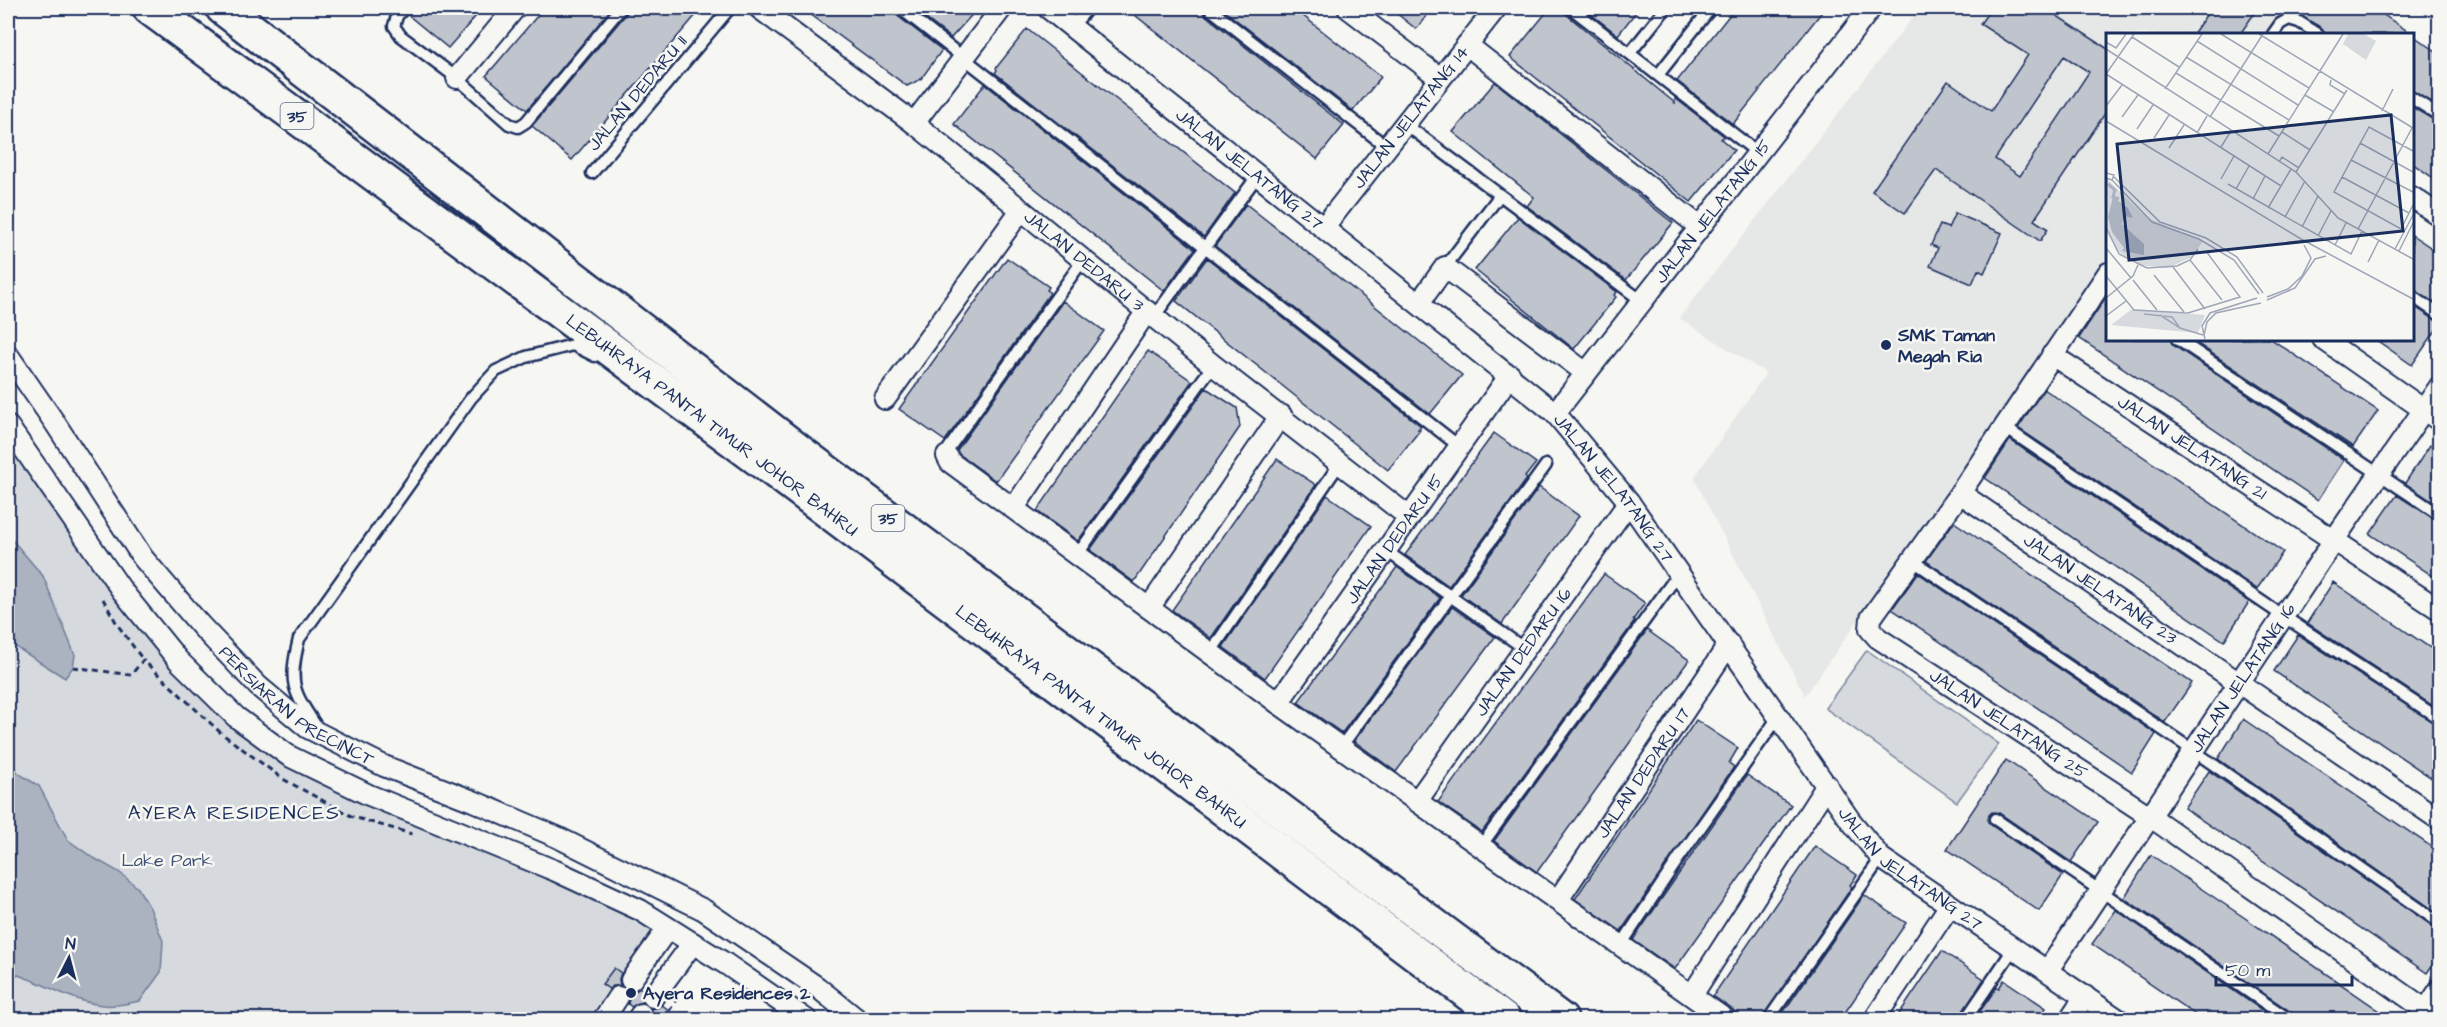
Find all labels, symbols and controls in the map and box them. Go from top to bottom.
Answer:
street label: JALAN DEDARU 11 [582,30,693,156]
inset map [2106,33,2414,340]
street label: JALAN JELATANG 14 [1347,40,1475,194]
road number: 35 [280,103,314,129]
street label: JALAN JELATANG 27 [1170,103,1329,236]
street label: JALAN JELATANG 15 [1649,134,1777,289]
street label: JALAN DEDARU 3 [1018,205,1149,318]
street label: LEBUHRAYA PANTAI TIMUR JOHOR BAHRU [561,308,863,542]
place label: SMK Taman Megah Ria [1897,323,1995,370]
marker: SMK Taman Megah Ria [1879,338,1893,352]
street label: JALAN JELATANG 21 [2112,389,2272,506]
street label: JALAN JELATANG 27 [1547,408,1679,568]
street label: JALAN DEDARU 15 [1340,469,1449,609]
road number: 35 [872,505,904,531]
street label: JALAN JELATANG 23 [2018,528,2182,650]
street label: JALAN DEDARU 16 [1469,582,1578,722]
street label: JALAN JELATANG 16 [2184,598,2302,758]
street label: LEBUHRAYA PANTAI TIMUR JOHOR BAHRU [950,599,1251,835]
street label: PERSIARAN PRECINCT [213,640,379,772]
street label: JALAN JELATANG 25 [1924,663,2093,785]
street label: JALAN DEDARU 17 [1591,703,1696,843]
district label: AYERA RESIDENCES [128,799,340,827]
street label: JALAN JELATANG 27 [1832,802,1987,937]
park label: Lake Park [121,848,213,873]
north arrow [39,928,99,988]
text: N [64,933,77,956]
scale bar [2216,949,2352,987]
text: 50 m [2225,958,2270,983]
place label: Ayera Residences 2 [643,981,811,1007]
marker: Ayera Residences 2 [624,986,638,1000]

